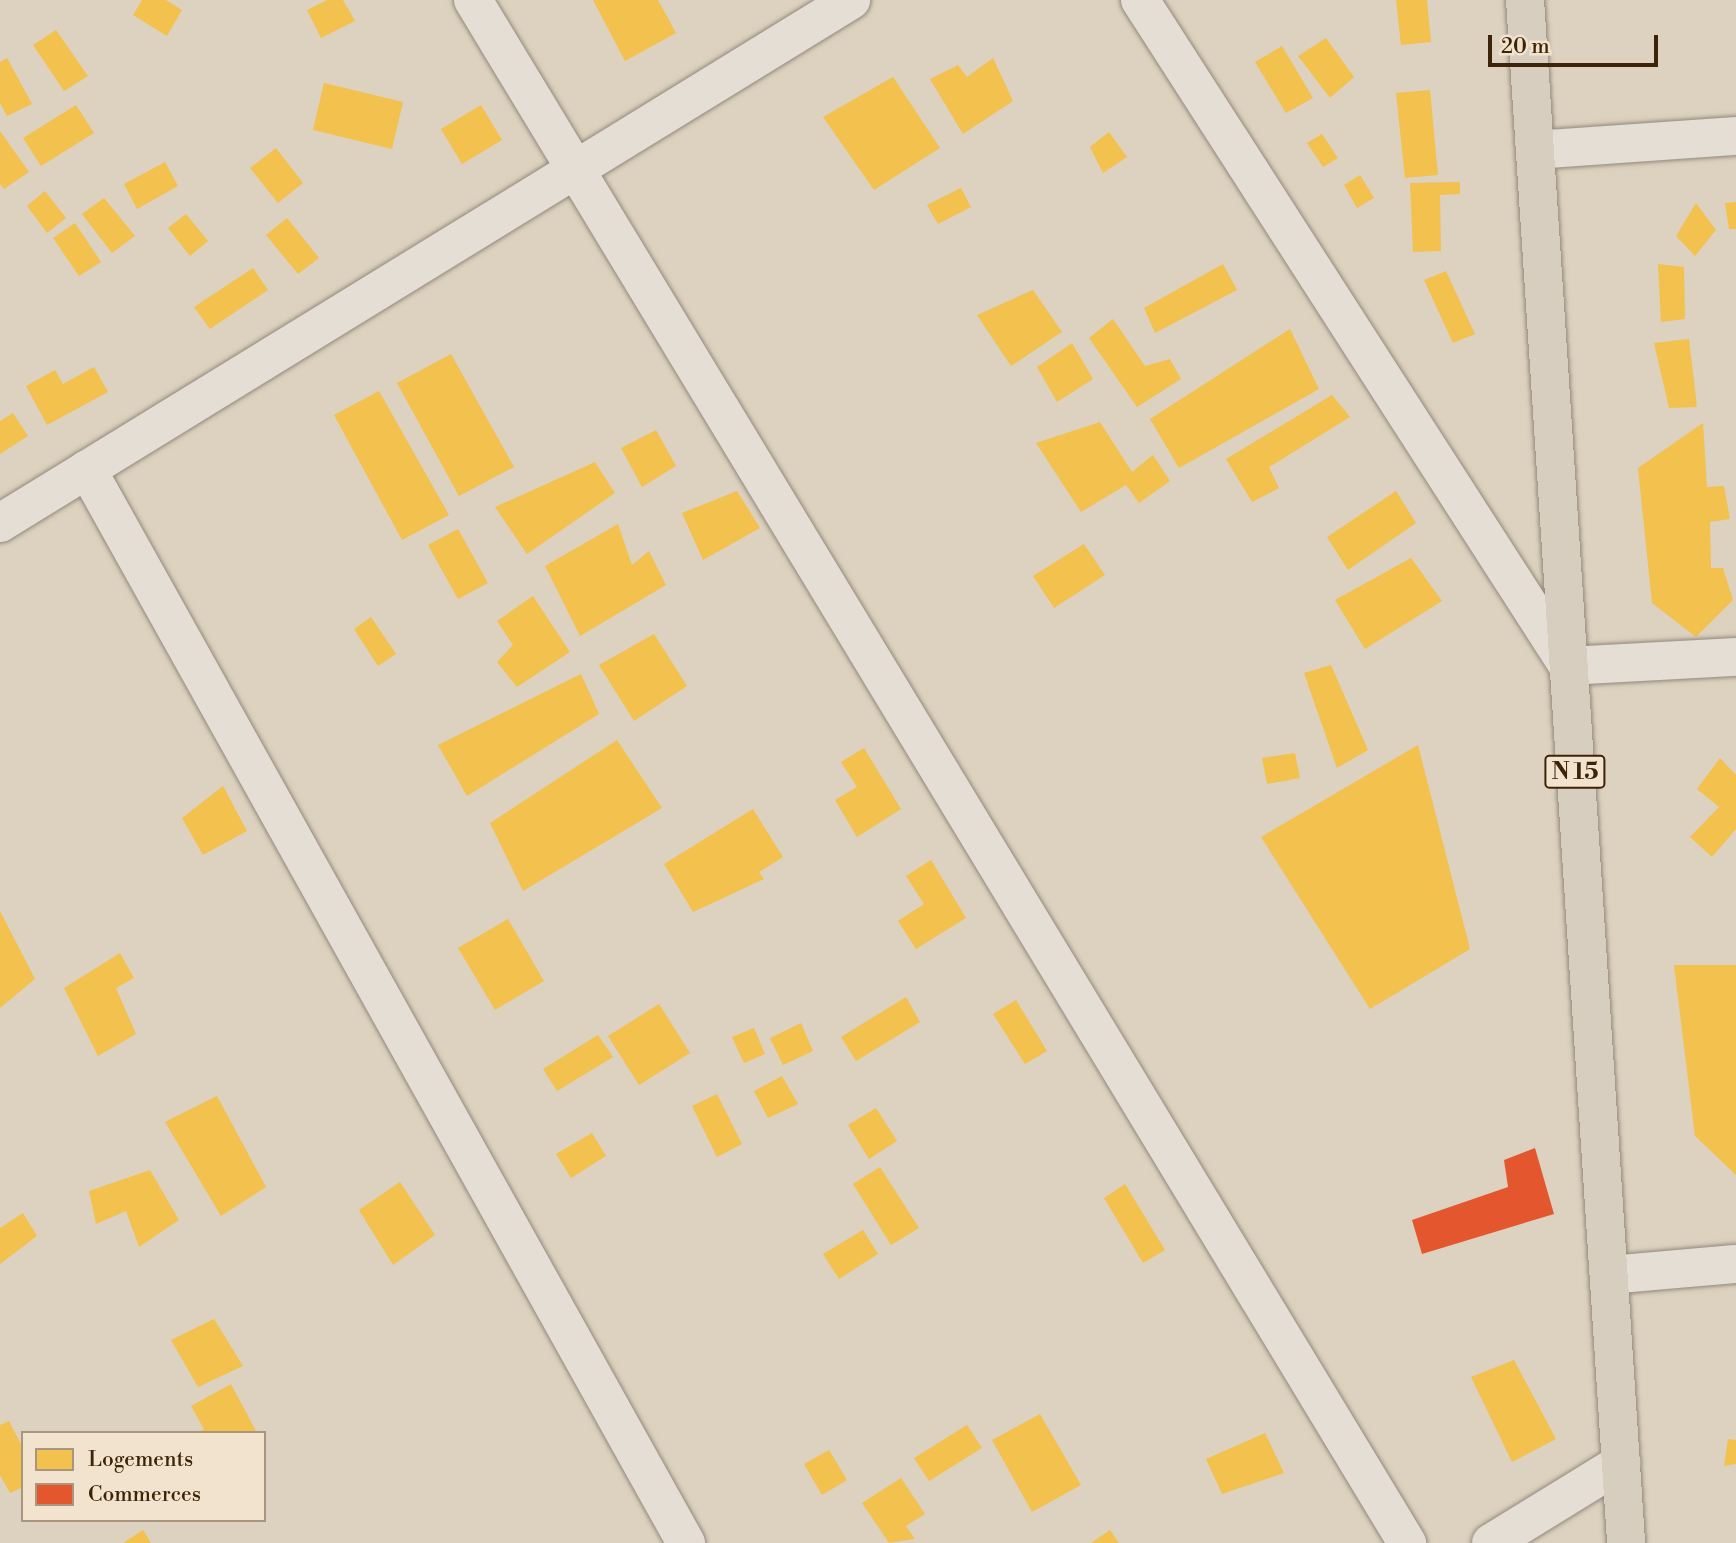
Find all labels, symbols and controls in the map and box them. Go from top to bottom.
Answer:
scale bar [1491,21,1661,65]
text: 20 m [1501,34,1550,60]
road number: N 15 [1544,752,1606,792]
legend [21,1431,266,1522]
text: Logements [88,1447,193,1473]
text: Commerces [88,1482,201,1508]

